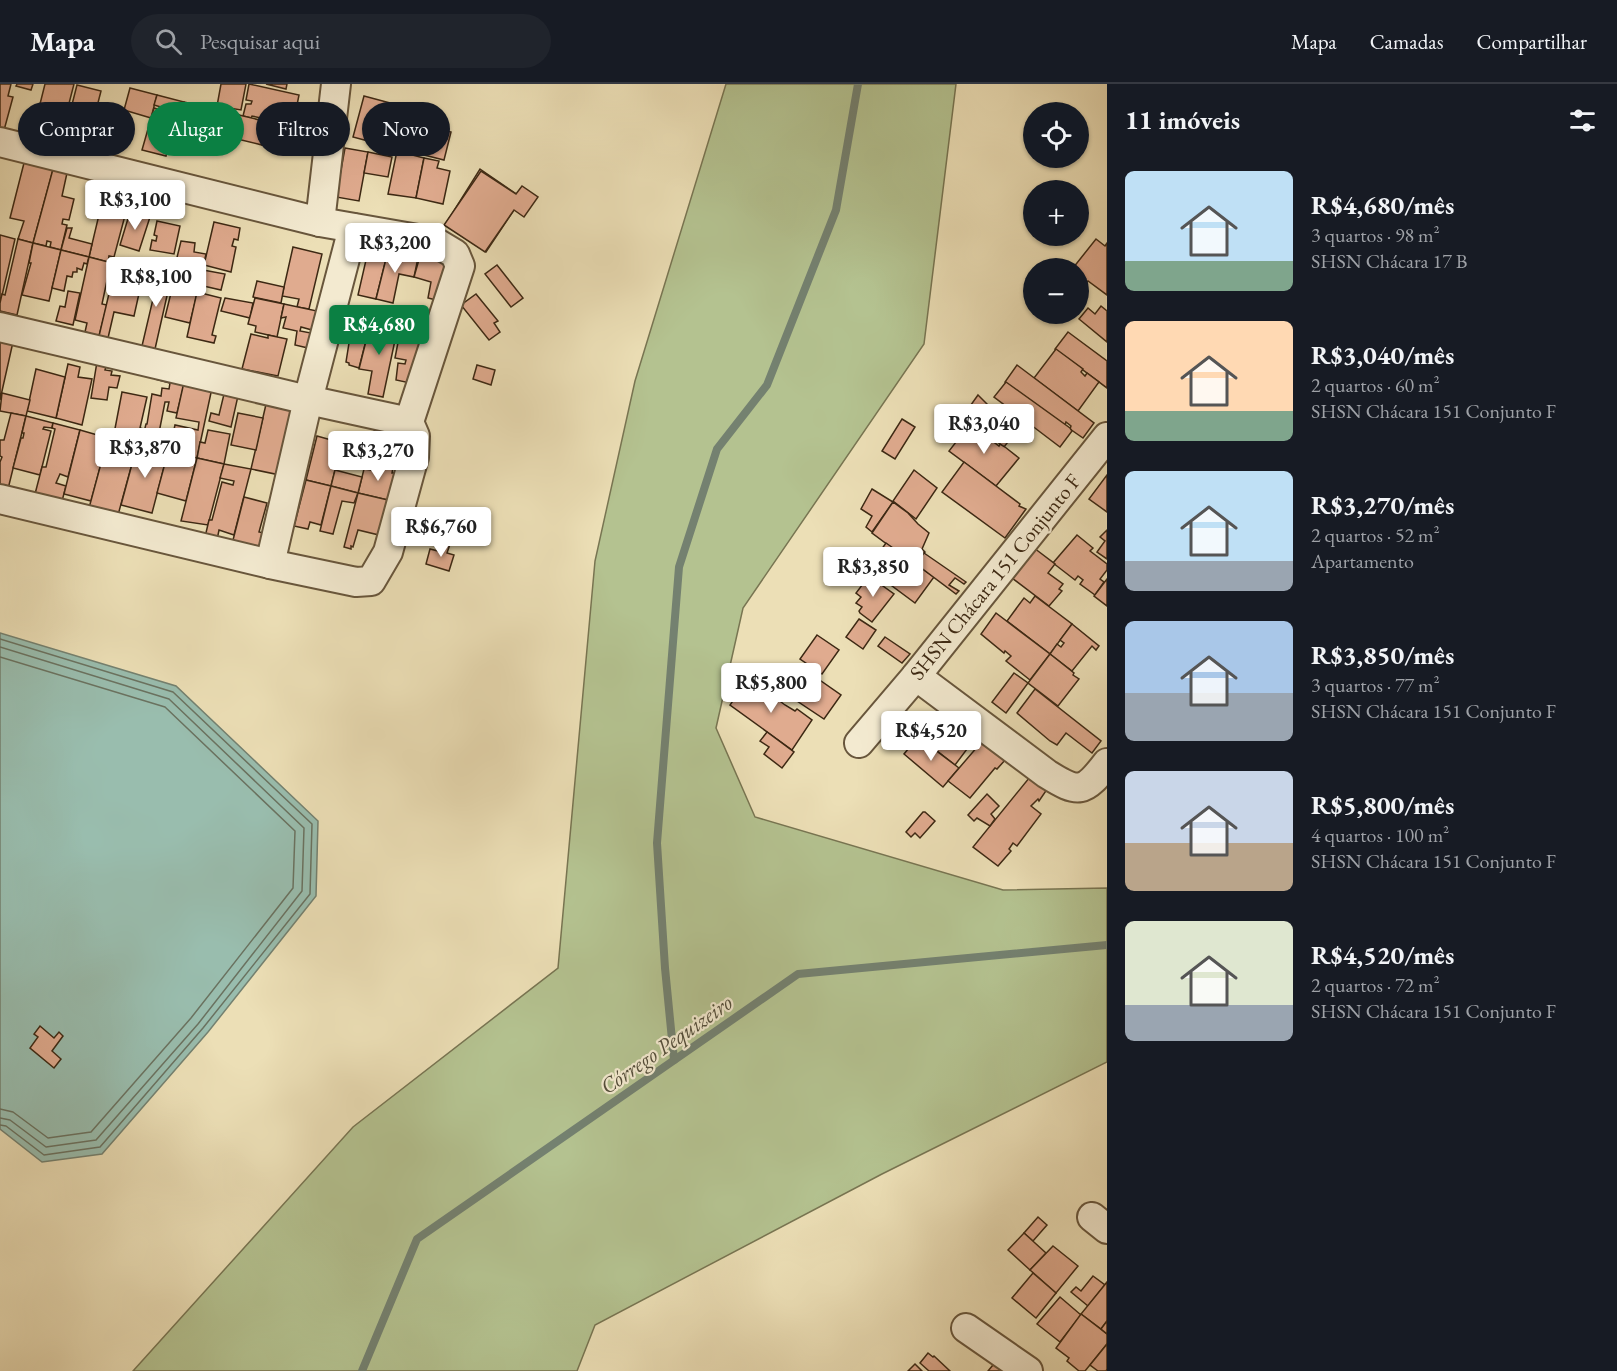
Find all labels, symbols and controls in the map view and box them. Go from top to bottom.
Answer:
search box [131,14,551,68]
text: Mapa [30,23,95,59]
icon: search [152,25,185,58]
text: Pesquisar aqui [200,27,320,56]
text: Mapa [1291,28,1337,55]
text: Camadas [1370,28,1443,55]
text: Compartilhar [1476,28,1587,55]
chip: Comprar [18,102,135,156]
chip: Alugar [147,102,244,156]
chip: Filtros [256,102,350,156]
chip: Novo [362,102,450,156]
map controls [1023,102,1089,324]
button: locate [1023,102,1089,168]
text: 11 imóveis [1125,103,1240,137]
icon: filters [1566,104,1599,137]
pin: R$3,100 [80,180,190,231]
button: + [1023,180,1089,246]
text: R$3,100 [99,186,171,212]
text: R$4,680/mês [1311,188,1454,222]
icon: home [1173,195,1245,267]
text: 3 quartos · 98 m² [1311,222,1440,248]
pin: R$3,200 [340,223,450,274]
text: R$3,200 [359,229,431,255]
text: SHSN Chácara 17 B [1311,248,1468,274]
pin: R$8,100 [101,257,211,308]
button: − [1023,258,1089,324]
text: R$8,100 [120,263,192,289]
pin: R$4,680 [324,305,434,356]
text: R$4,680 [343,311,415,337]
text: R$3,040/mês [1311,338,1454,372]
icon: home [1173,345,1245,417]
text: 2 quartos · 60 m² [1311,372,1440,398]
text: SHSN Chácara 151 Conjunto F [1311,398,1556,424]
pin: R$3,040 [929,404,1039,455]
text: R$3,040 [948,410,1020,436]
pin: R$3,870 [90,428,200,479]
pin: R$3,270 [323,431,433,482]
text: R$3,870 [109,434,181,460]
text: R$3,270 [342,437,414,463]
street label: SHSN Chácara 151 Conjunto F [903,468,1086,685]
text: R$3,270/mês [1311,488,1454,522]
icon: home [1173,495,1245,567]
pin: R$6,760 [386,507,496,558]
text: R$6,760 [405,513,477,539]
text: 2 quartos · 52 m² [1311,522,1440,548]
pin: R$3,850 [818,547,928,598]
text: Apartamento [1311,548,1414,574]
text: R$3,850 [837,553,909,579]
text: R$3,850/mês [1311,638,1454,672]
icon: home [1173,645,1245,717]
pin: R$5,800 [716,663,826,714]
text: R$5,800 [735,669,807,695]
text: 3 quartos · 77 m² [1311,672,1440,698]
text: SHSN Chácara 151 Conjunto F [1311,698,1556,724]
pin: R$4,520 [876,711,986,762]
text: R$4,520 [895,717,967,743]
text: R$5,800/mês [1311,788,1454,822]
icon: home [1173,795,1245,867]
text: 4 quartos · 100 m² [1311,822,1449,848]
text: SHSN Chácara 151 Conjunto F [1311,848,1556,874]
text: R$4,520/mês [1311,938,1454,972]
icon: home [1173,945,1245,1017]
text: 2 quartos · 72 m² [1311,972,1440,998]
water label: Córrego Pequizeiro [594,988,738,1101]
text: SHSN Chácara 151 Conjunto F [1311,998,1556,1024]

